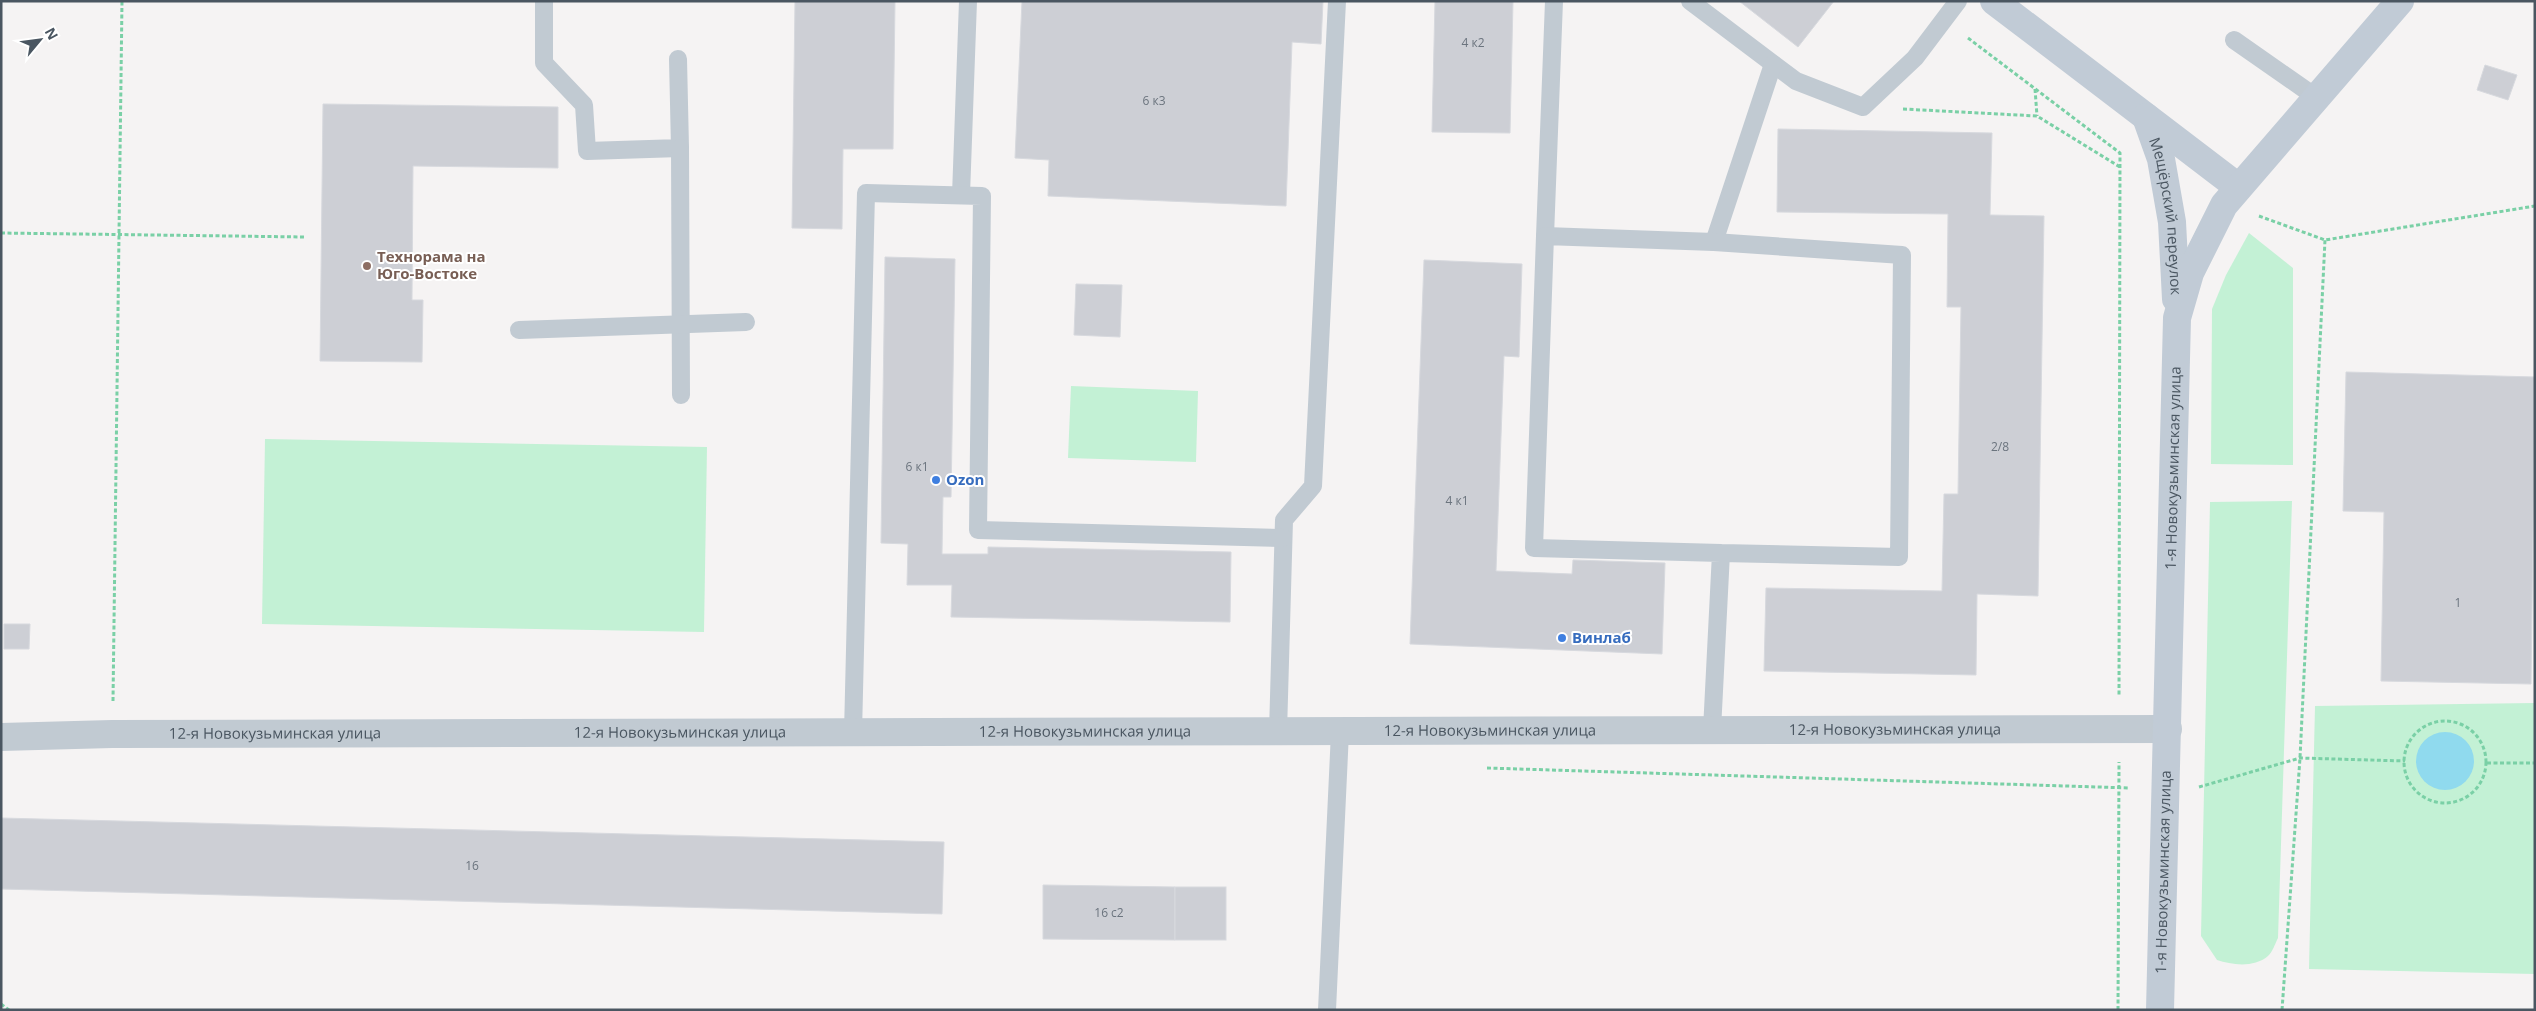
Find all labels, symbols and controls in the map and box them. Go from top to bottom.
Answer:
north arrow [15,15,65,65]
text: N [41,24,63,43]
house number: 4 к2 [1461,34,1485,51]
house number: 6 к3 [1142,92,1166,109]
street label: Мещёрский переулок [2145,134,2187,296]
place label: Технорама на Юго-Востоке [377,246,486,283]
marker: Технорама на Юго-Востоке [361,260,373,272]
street label: 1-я Новокузьминская улица [2160,366,2185,570]
house number: 2/8 [1991,438,2009,455]
house number: 6 к1 [905,458,929,475]
place label: Ozon [946,469,984,489]
marker: Ozon [930,474,942,486]
house number: 4 к1 [1445,492,1469,509]
house number: 1 [2455,594,2461,611]
place label: Винлаб [1572,627,1631,647]
marker: Винлаб [1556,632,1568,644]
street label: 12-я Новокузьминская улица [1789,718,2001,739]
street label: 12-я Новокузьминская улица [1384,719,1596,740]
street label: 12-я Новокузьминская улица [979,720,1191,741]
street label: 12-я Новокузьминская улица [574,721,786,742]
street label: 12-я Новокузьминская улица [169,722,381,743]
street label: 1-я Новокузьминская улица [2150,770,2175,974]
house number: 16 [465,857,479,874]
house number: 16 с2 [1094,904,1124,921]

